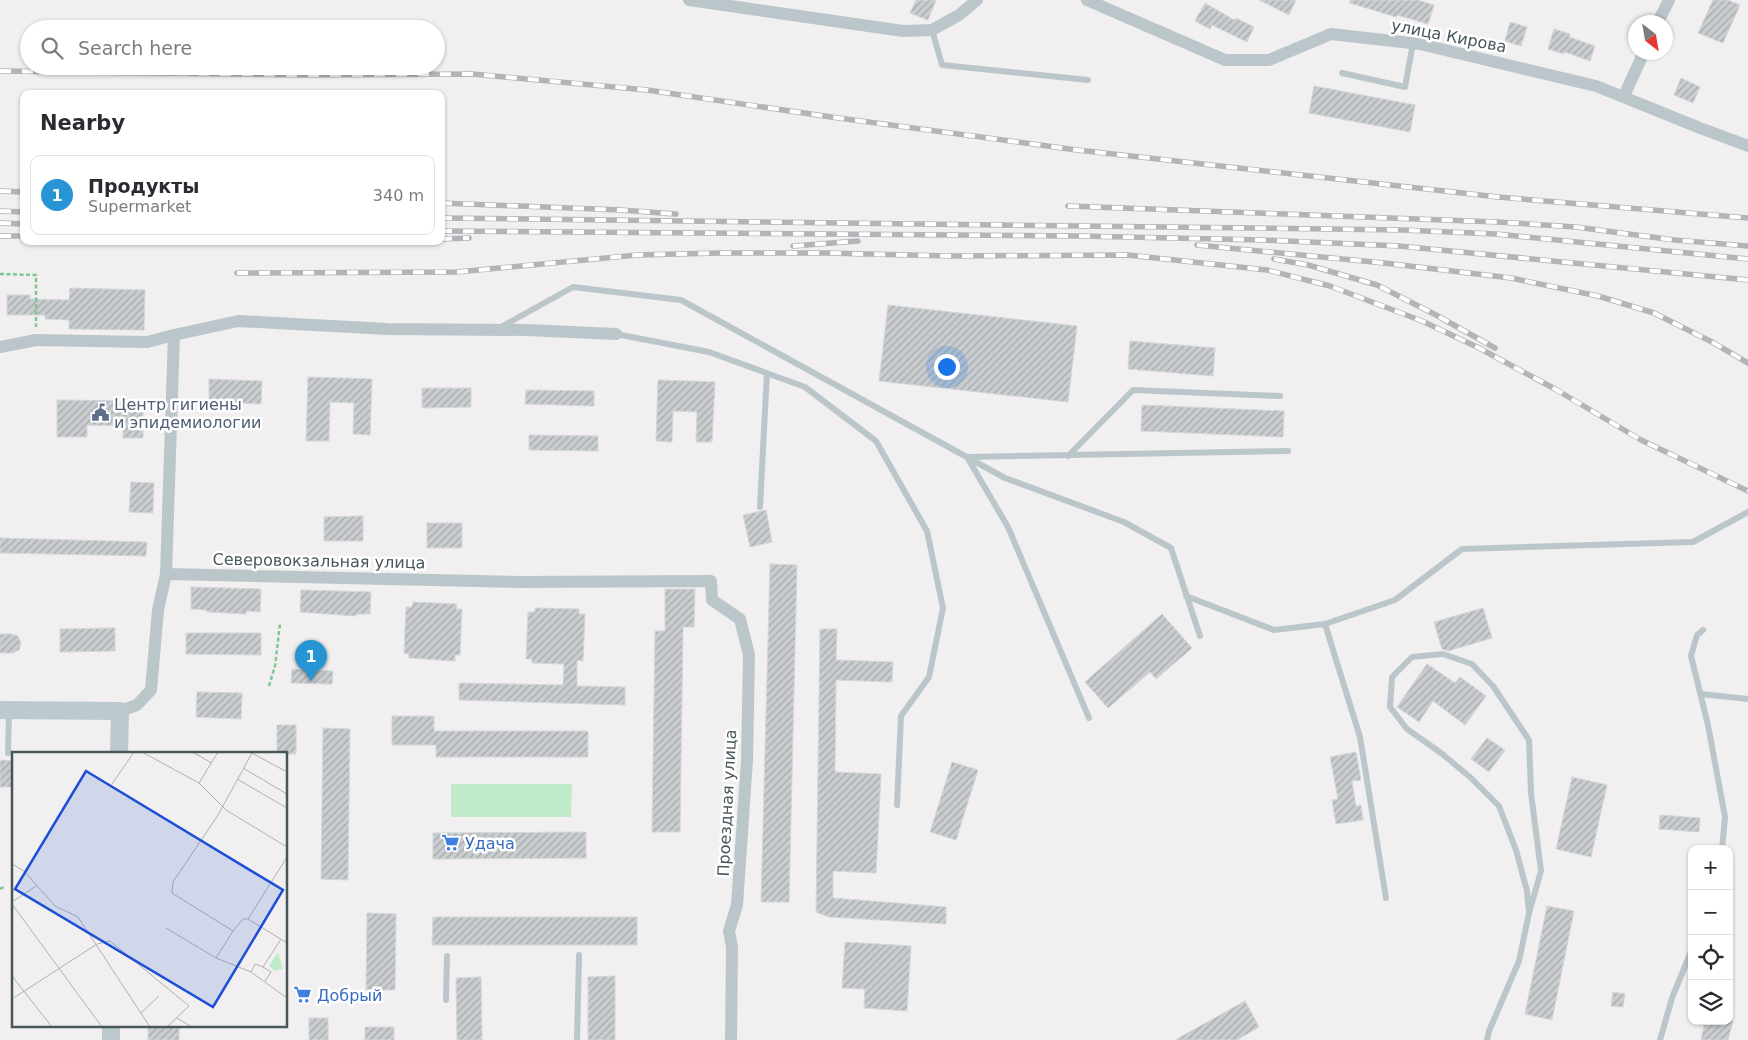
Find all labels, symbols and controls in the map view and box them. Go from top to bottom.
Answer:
north arrow [1628,15,1673,60]
street label: улица Кирова [1390,16,1508,56]
search box [20,20,445,75]
icon: search [38,34,66,62]
text: Search here [78,37,192,59]
text: Nearby [40,111,125,135]
text: Продукты [88,175,199,197]
text: 1 [51,186,63,205]
text: 340 m [373,186,424,205]
text: Supermarket [88,197,191,216]
your location [934,354,960,380]
place label: Центр гигиены и эпидемиологии [114,395,262,432]
public building icon: Центр гигиены и эпидемиологии [90,403,110,423]
street label: Северовокзальная улица [212,550,426,572]
pin: 1 [295,640,327,681]
street label: Проездная улица [714,729,740,877]
inset map [12,752,288,1028]
supermarket icon: Удача [441,833,461,853]
place label: Удача [465,834,515,853]
map controls [1688,845,1733,1025]
button: + [1688,845,1733,890]
button: − [1688,890,1733,935]
button: locate [1688,935,1733,980]
button: layers [1688,980,1733,1025]
supermarket icon: Добрый [293,985,313,1005]
place label: Добрый [317,986,382,1005]

